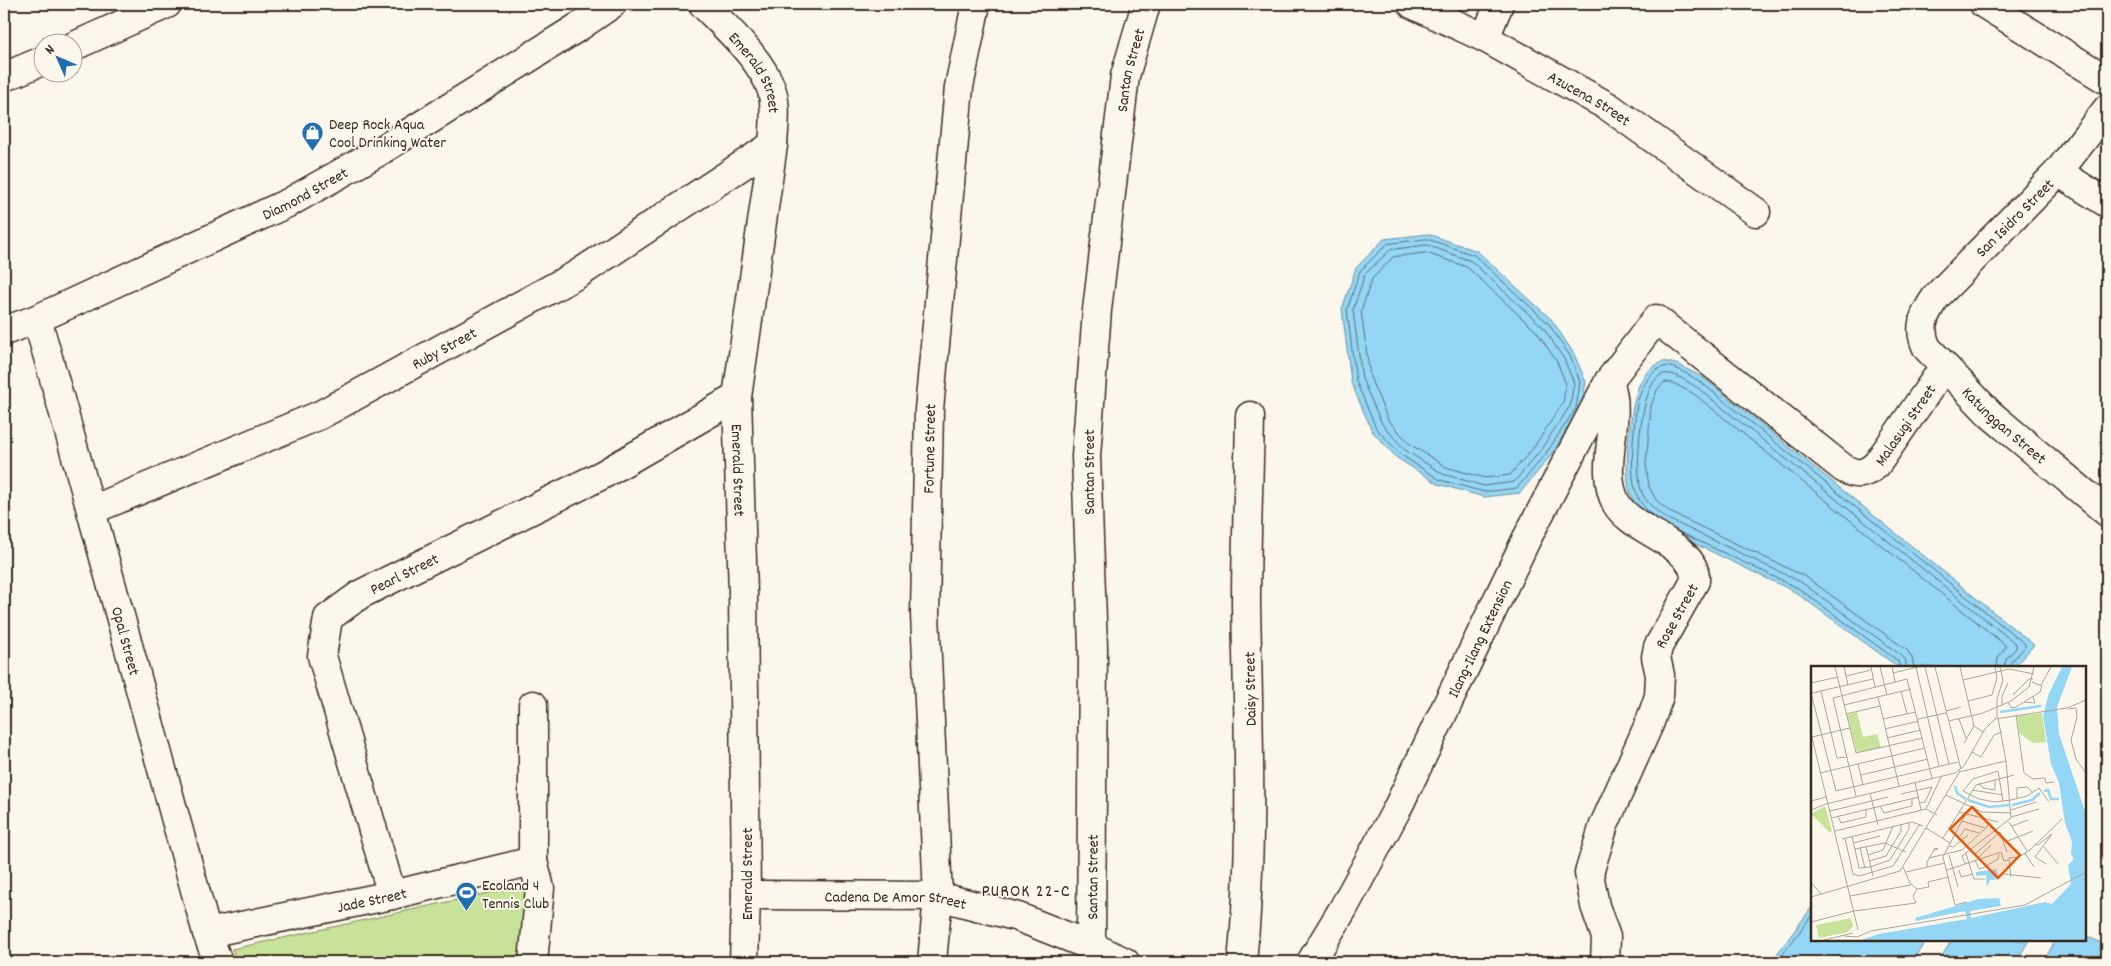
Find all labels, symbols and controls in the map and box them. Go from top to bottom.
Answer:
street label: Santan Street [1112,26,1152,113]
street label: Emerald Street [722,27,784,114]
north arrow [32,32,82,82]
text: N [41,41,60,60]
street label: Azucena Street [1543,66,1635,133]
place label: Deep Rock Aqua Cool Drinking Water [329,114,446,155]
shop icon: Deep Rock Aqua Cool Drinking Water [301,120,325,151]
street label: Diamond Street [259,162,353,227]
street label: San Isidro Street [1971,174,2060,263]
street label: Ruby Street [408,322,482,377]
street label: Malasugi Street [1870,380,1943,471]
street label: Katunggan Street [1956,382,2051,471]
street label: Fortune Street [918,403,944,494]
street label: Emerald Street [724,424,750,517]
street label: Santan Street [1079,429,1102,515]
street label: Pearl Street [367,548,443,602]
street label: Ilang-Ilang Extension [1443,576,1519,702]
street label: Rose Street [1650,580,1705,653]
street label: Opal Street [104,604,145,678]
street label: Daisy Street [1239,651,1264,726]
inset map [1811,666,2086,941]
street label: Emerald Street [737,828,760,920]
street label: Santan Street [1082,834,1106,920]
place label: Ecoland 4 Tennis Club [482,875,549,916]
district label: PUROK 22-C [981,880,1071,905]
sports icon: Ecoland 4 Tennis Club [454,881,478,912]
street label: Jade Street [335,883,409,920]
street label: Cadena De Amor Street [824,886,969,917]

